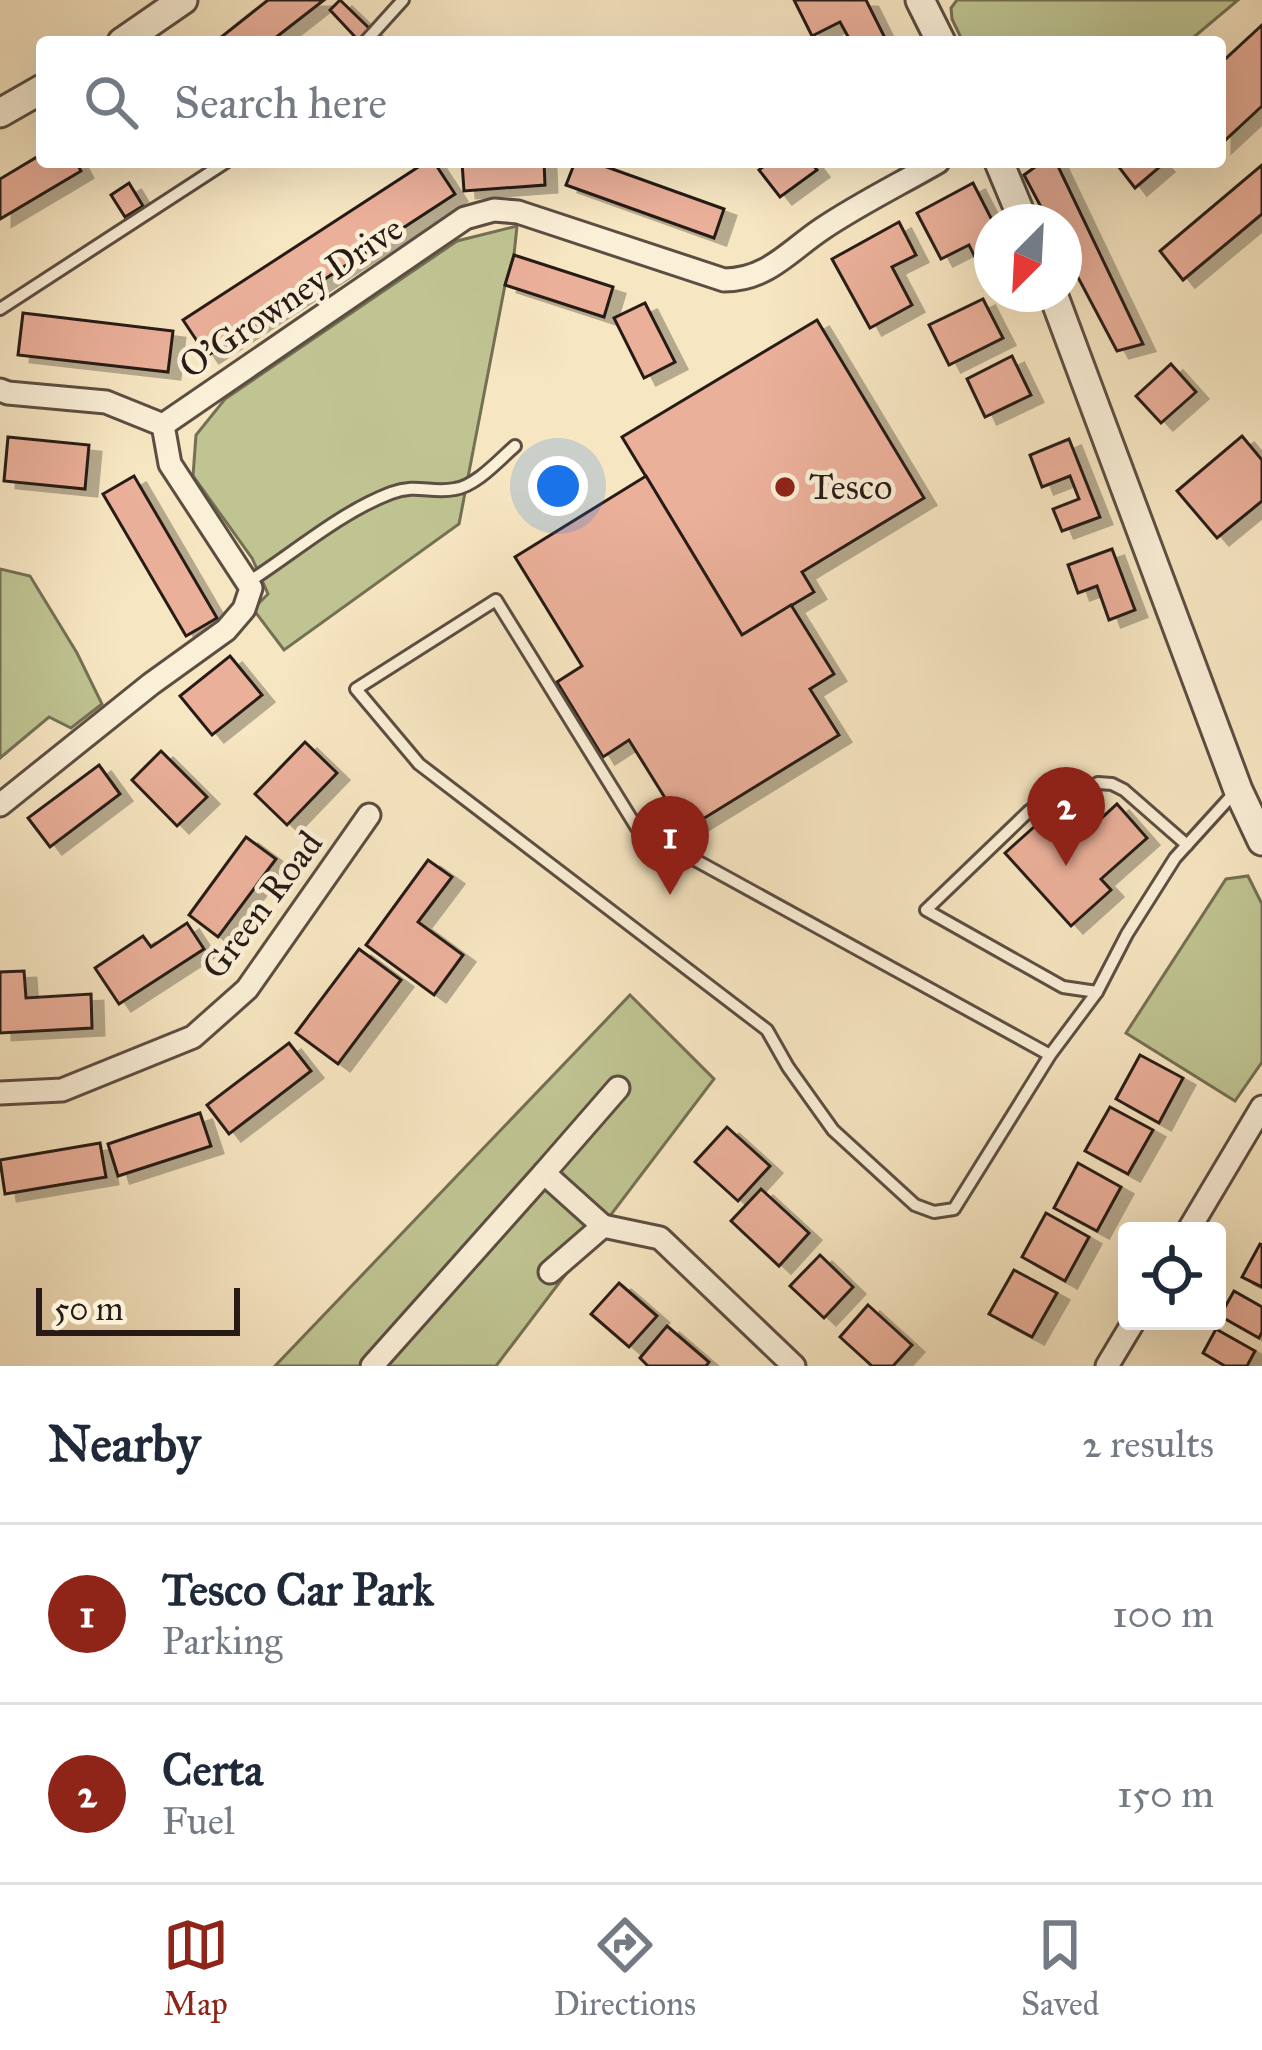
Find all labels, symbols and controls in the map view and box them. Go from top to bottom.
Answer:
search box [36,36,1226,168]
icon: search [78,69,144,135]
text: Search here [174,75,387,130]
north arrow [974,204,1082,312]
street label: O'Growney Drive [171,206,411,388]
your location [528,456,588,516]
place label: Tesco [809,465,892,509]
marker: Tesco [772,474,798,500]
pin: 2 [1027,767,1105,866]
pin: 1 [631,796,709,895]
street label: Green Road [192,822,332,988]
map controls [1118,1222,1226,1330]
button: locate [1118,1222,1226,1330]
scale bar [36,1282,240,1335]
text: 50 m [54,1289,123,1329]
text: Nearby [48,1413,200,1475]
text: 2 results [1082,1420,1214,1468]
text: Tesco Car Park [162,1562,434,1617]
text: 1 [79,1590,95,1638]
text: 100 m [1112,1590,1214,1638]
text: Parking [162,1617,283,1665]
text: Certa [162,1742,263,1797]
text: 2 [77,1770,97,1818]
text: 150 m [1117,1770,1214,1818]
text: Fuel [162,1797,235,1845]
tab: Map [163,1912,229,2024]
tab: Directions [554,1912,696,2024]
tab: Saved [1021,1912,1099,2024]

